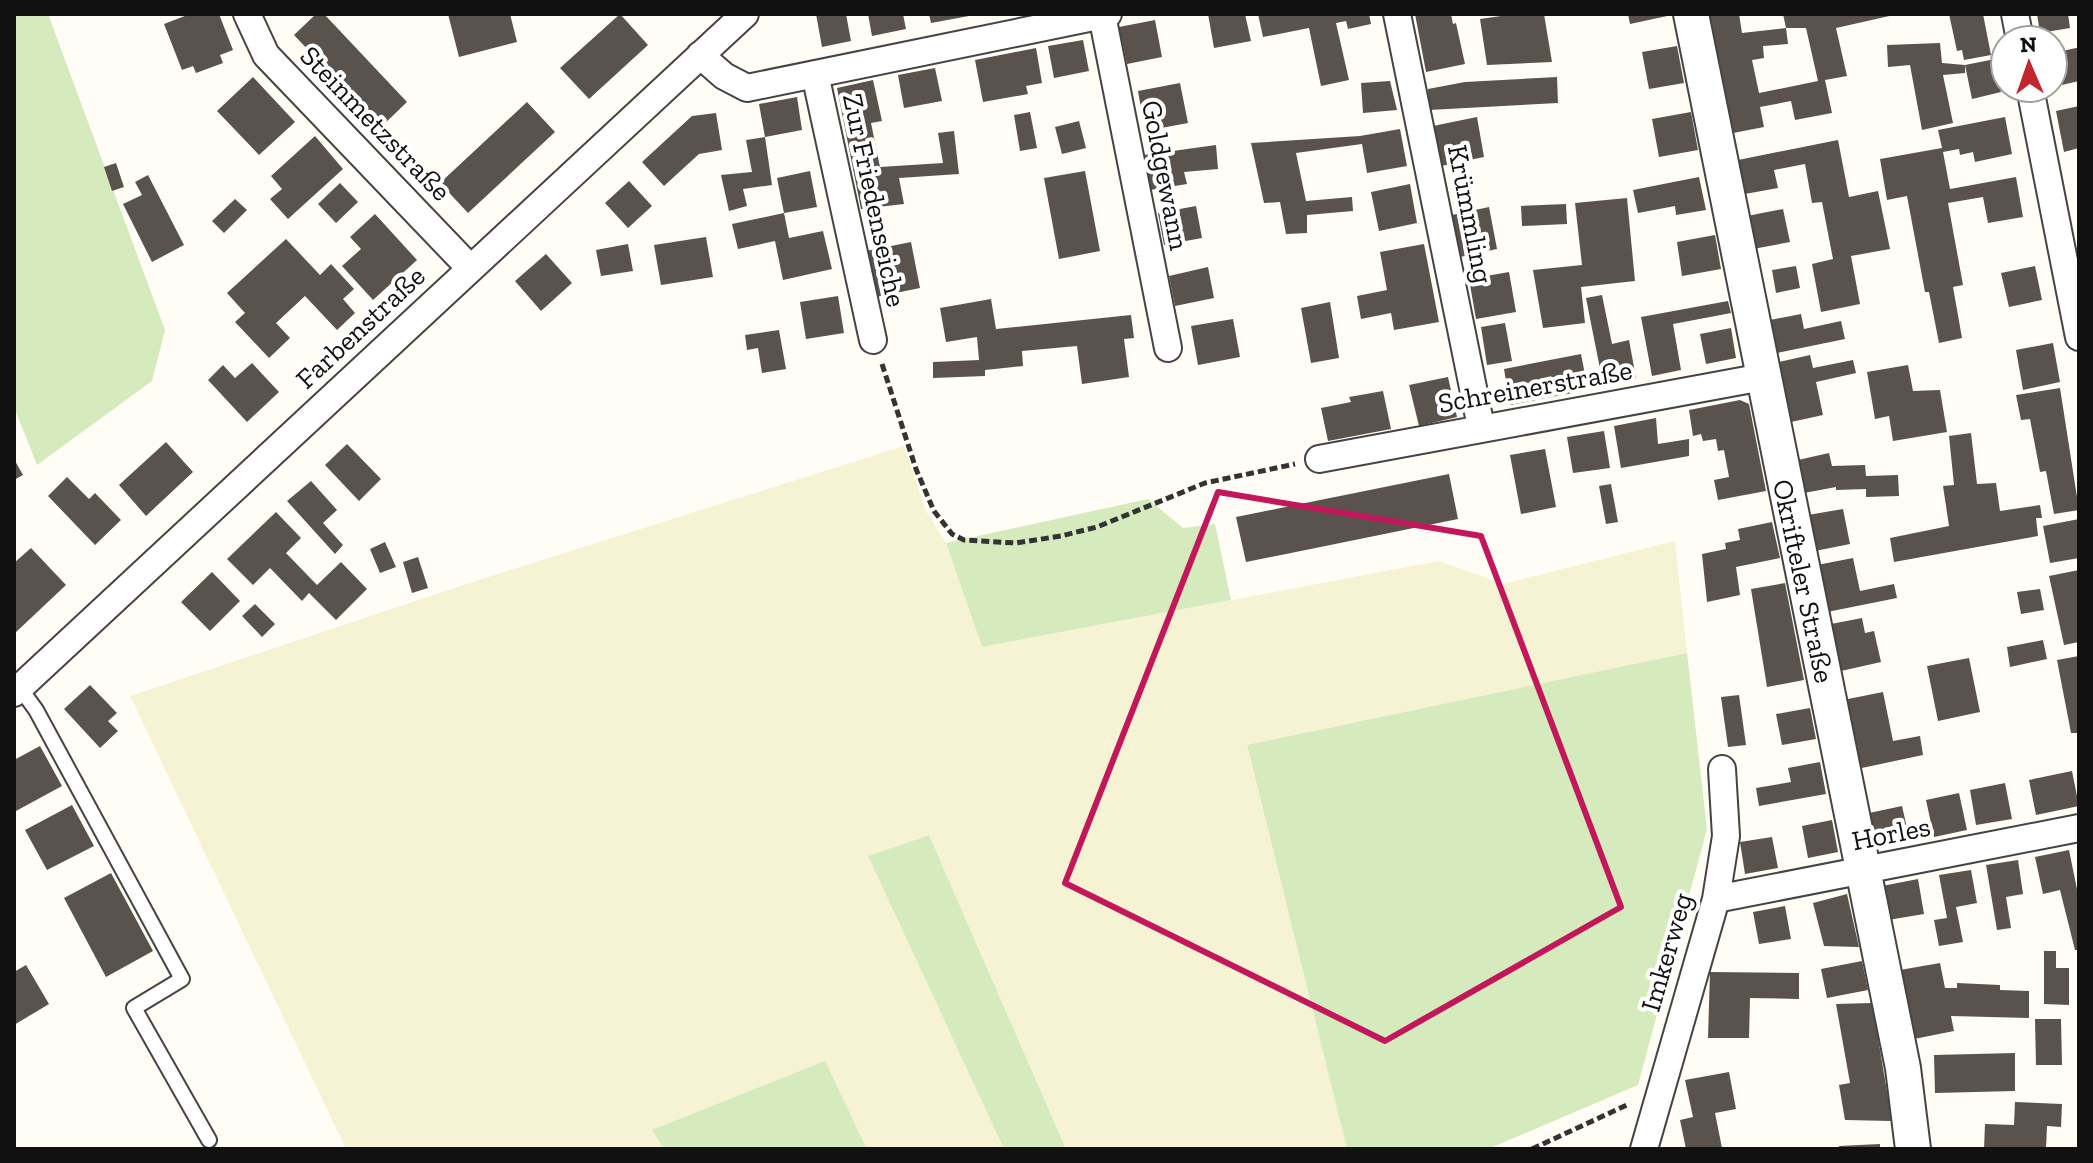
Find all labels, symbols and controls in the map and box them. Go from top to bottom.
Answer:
north arrow [1989,24,2069,104]
text: N [2019,31,2037,58]
street label: Steinmetzstraße [293,39,458,208]
street label: Zur Friedenseiche [836,90,913,310]
street label: Goldgewann [1135,97,1196,253]
street label: Krümmling [1441,142,1500,286]
street label: Farbenstraße [289,259,432,395]
street label: Schreinerstraße [1435,353,1635,420]
street label: Okrifteler Straße [1766,476,1841,686]
street label: Horles [1849,810,1933,857]
street label: Imkerweg [1634,889,1699,1015]

